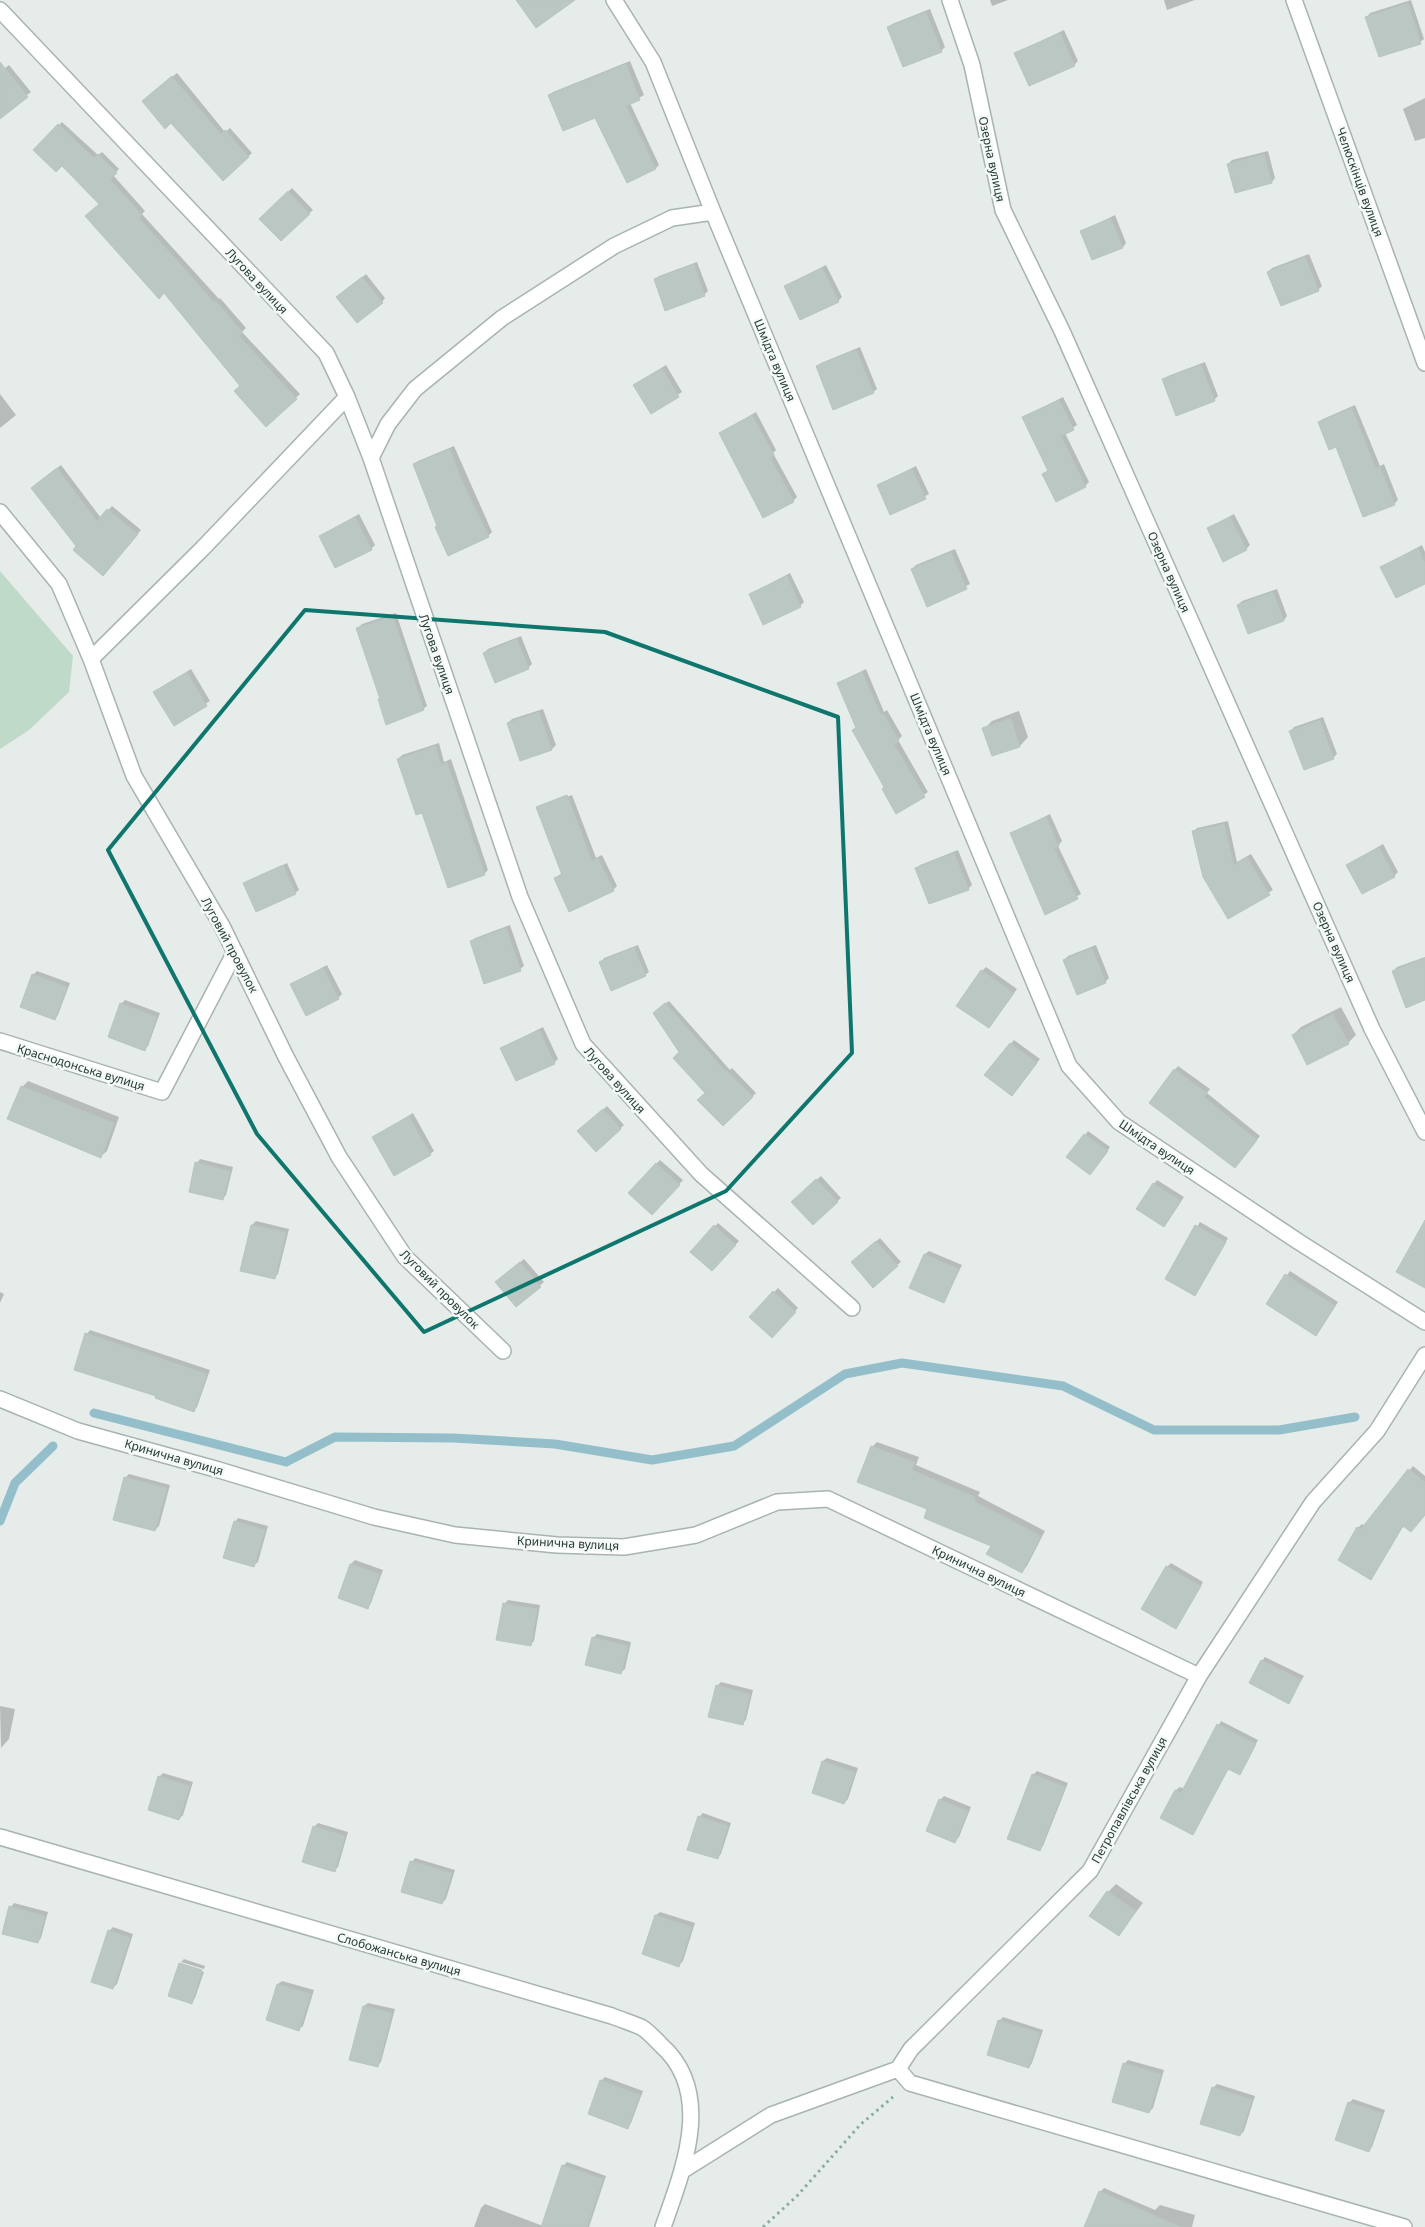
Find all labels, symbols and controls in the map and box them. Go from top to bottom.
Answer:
street label: Озерна вулиця [975,115,1009,203]
street label: Челюскінців вулиця [1332,125,1388,239]
street label: Лугова вулиця [222,244,292,318]
street label: Шмідта вулиця [750,316,800,404]
street label: Озерна вулиця [1144,529,1194,615]
street label: Лугова вулиця [415,611,459,697]
street label: Шмідта вулиця [906,690,956,778]
street label: Луговий провулок [198,894,263,996]
street label: Озерна вулиця [1309,899,1359,985]
street label: Краснодонська вулиця [15,1039,147,1095]
street label: Лугова вулиця [581,1043,649,1117]
street label: Шмідта вулиця [1116,1115,1198,1179]
street label: Луговий провулок [397,1246,484,1333]
street label: Кринична вулиця [123,1435,225,1479]
street label: Кринична вулиця [517,1532,619,1554]
street label: Кринична вулиця [929,1541,1029,1601]
street label: Петропавлівська вулиця [1087,1734,1171,1866]
street label: Слобожанська вулиця [335,1928,463,1980]

